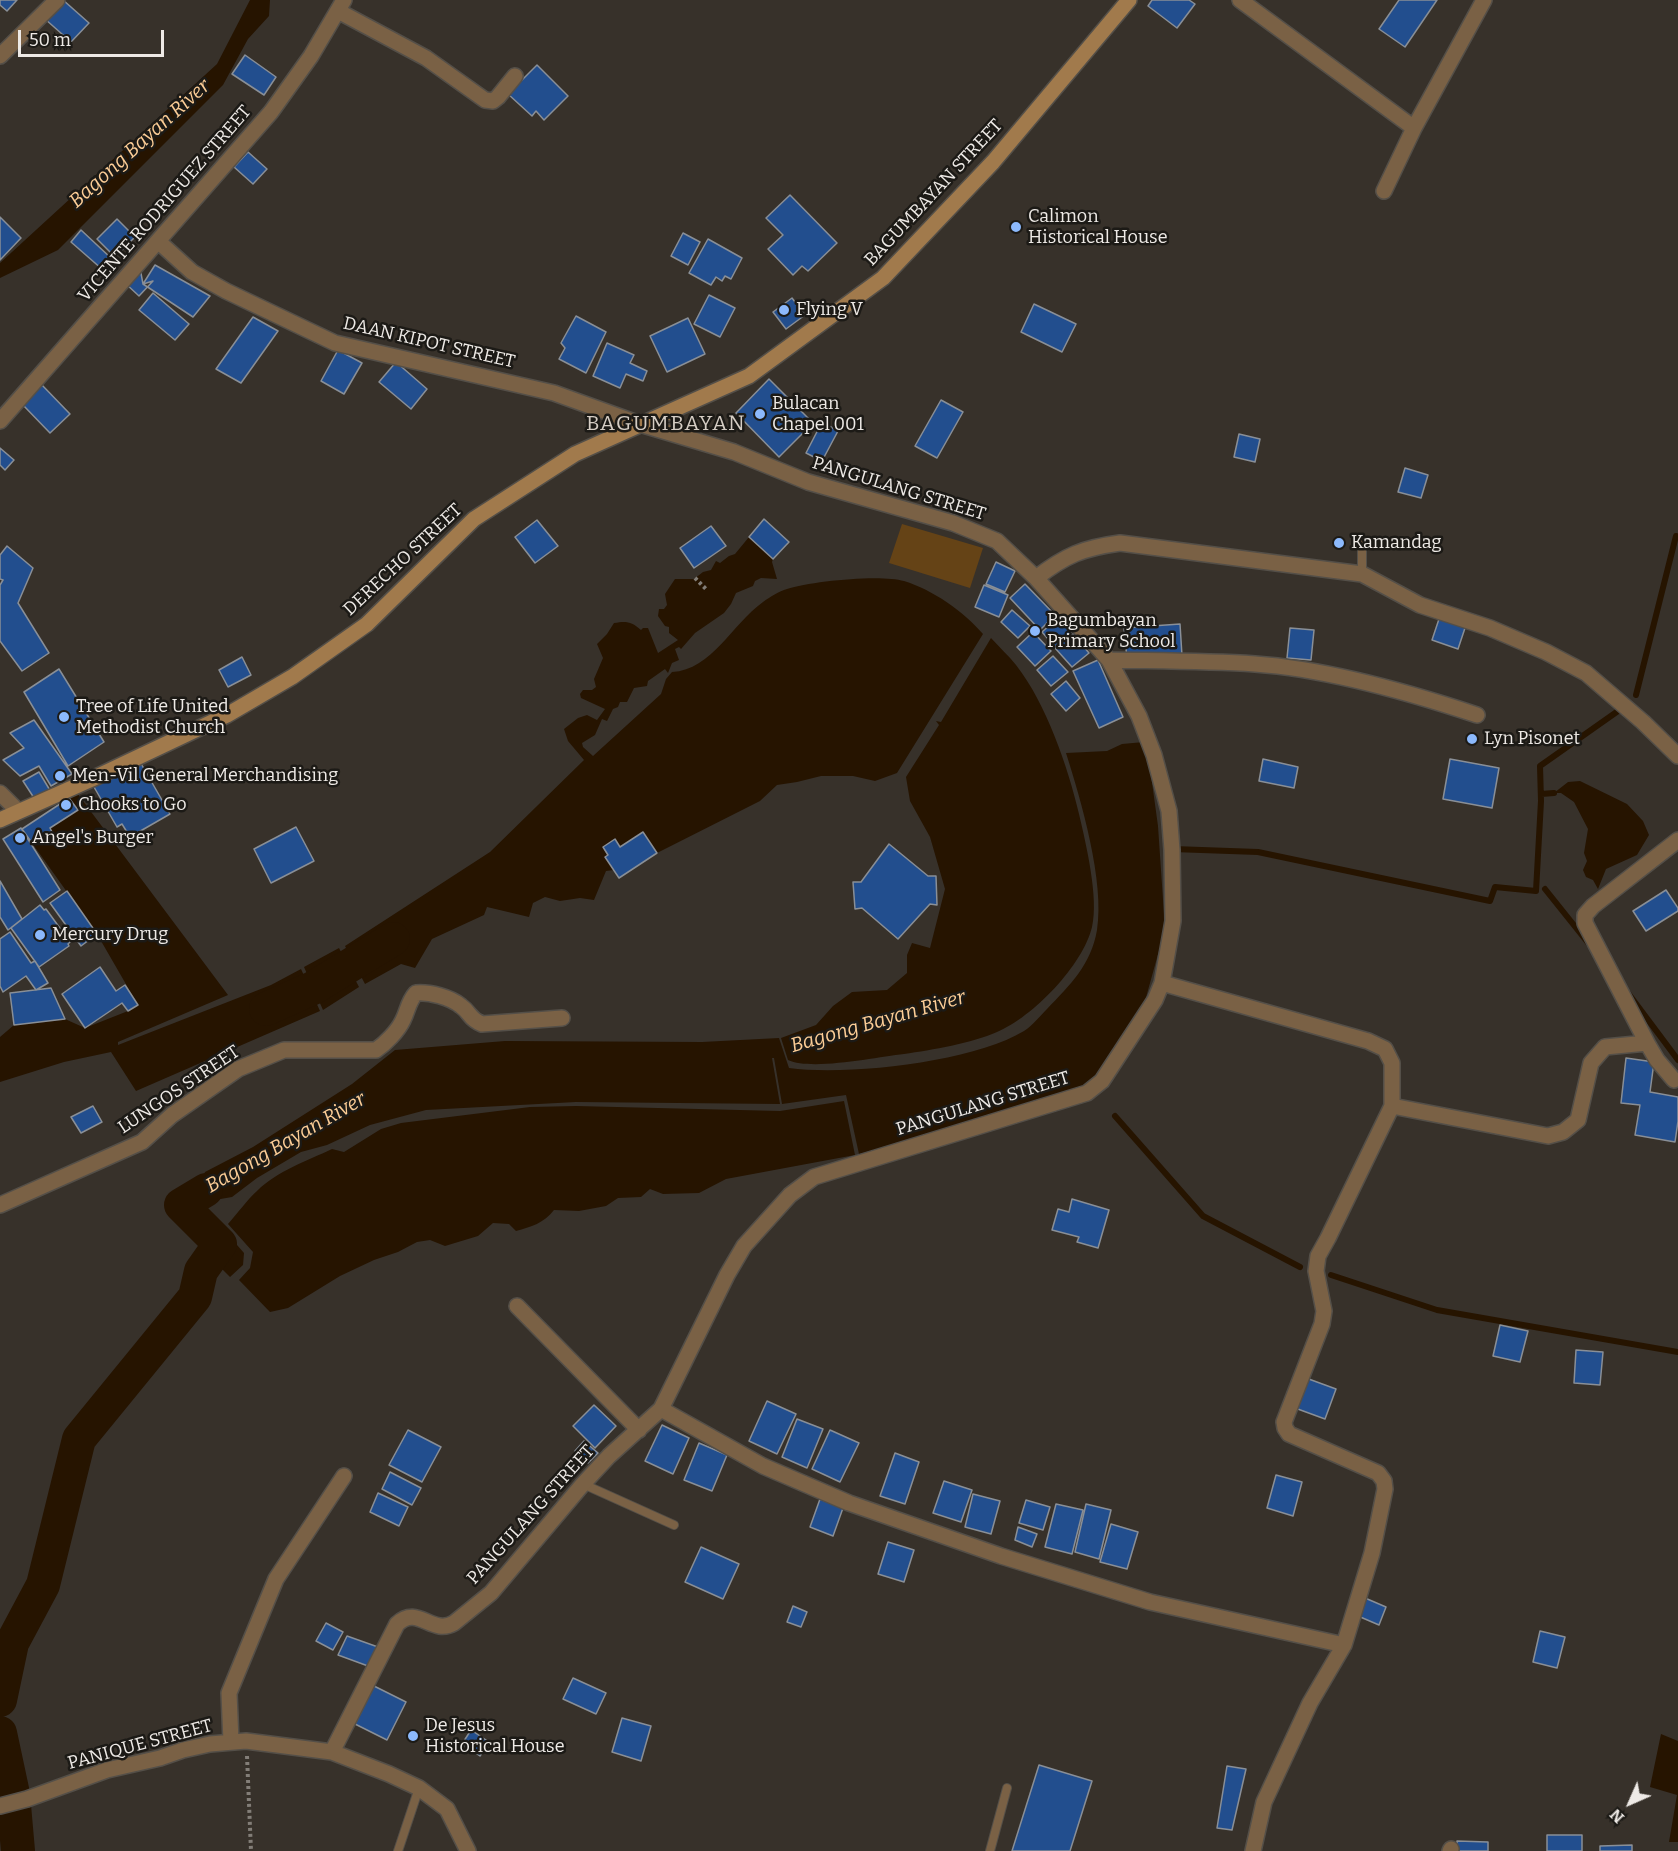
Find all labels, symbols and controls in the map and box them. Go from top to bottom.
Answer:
scale bar [21,18,166,56]
text: 50 m [29,29,71,51]
water label: Bagong Bayan River [65,75,215,213]
street label: VICENTE RODRIGUEZ STREET [74,102,256,306]
street label: BAGUMBAYAN STREET [861,115,1007,271]
place label: Calimon Historical House [1028,206,1168,248]
marker: Calimon Historical House [1009,220,1023,234]
place label: Flying V [796,299,863,321]
marker: Flying V [777,303,791,317]
street label: DAAN KIPOT STREET [341,313,517,373]
place label: Bulacan Chapel 001 [772,393,864,436]
marker: Bulacan Chapel 001 [753,407,767,421]
district label: BAGUMBAYAN [586,411,746,437]
street label: PANGULANG STREET [810,452,988,526]
street label: DERECHO STREET [339,500,467,620]
place label: Kamandag [1351,532,1442,554]
marker: Kamandag [1332,536,1346,550]
place label: Bagumbayan Primary School [1047,610,1176,652]
marker: Bagumbayan Primary School [1028,624,1042,638]
place label: Tree of Life United Methodist Church [76,696,229,738]
marker: Tree of Life United Methodist Church [57,710,71,724]
place label: Lyn Pisonet [1484,728,1580,750]
marker: Lyn Pisonet [1465,732,1479,746]
place label: Men-Vil General Merchandising [72,765,338,787]
marker: Men-Vil General Merchandising [53,769,67,783]
place label: Chooks to Go [78,794,187,816]
marker: Chooks to Go [59,798,73,812]
place label: Angel's Burger [32,827,153,849]
marker: Angel's Burger [13,831,27,845]
place label: Mercury Drug [52,924,168,946]
marker: Mercury Drug [33,928,47,942]
water label: Bagong Bayan River [788,986,968,1058]
street label: LUNGOS STREET [114,1041,244,1139]
street label: PANGULANG STREET [894,1067,1072,1141]
water label: Bagong Bayan River [202,1087,370,1199]
street label: PANGULANG STREET [463,1441,599,1589]
street label: PANIQUE STREET [65,1715,215,1775]
place label: De Jesus Historical House [425,1715,565,1758]
marker: De Jesus Historical House [406,1729,420,1743]
north arrow [1600,1773,1660,1833]
text: N [1606,1805,1628,1827]

